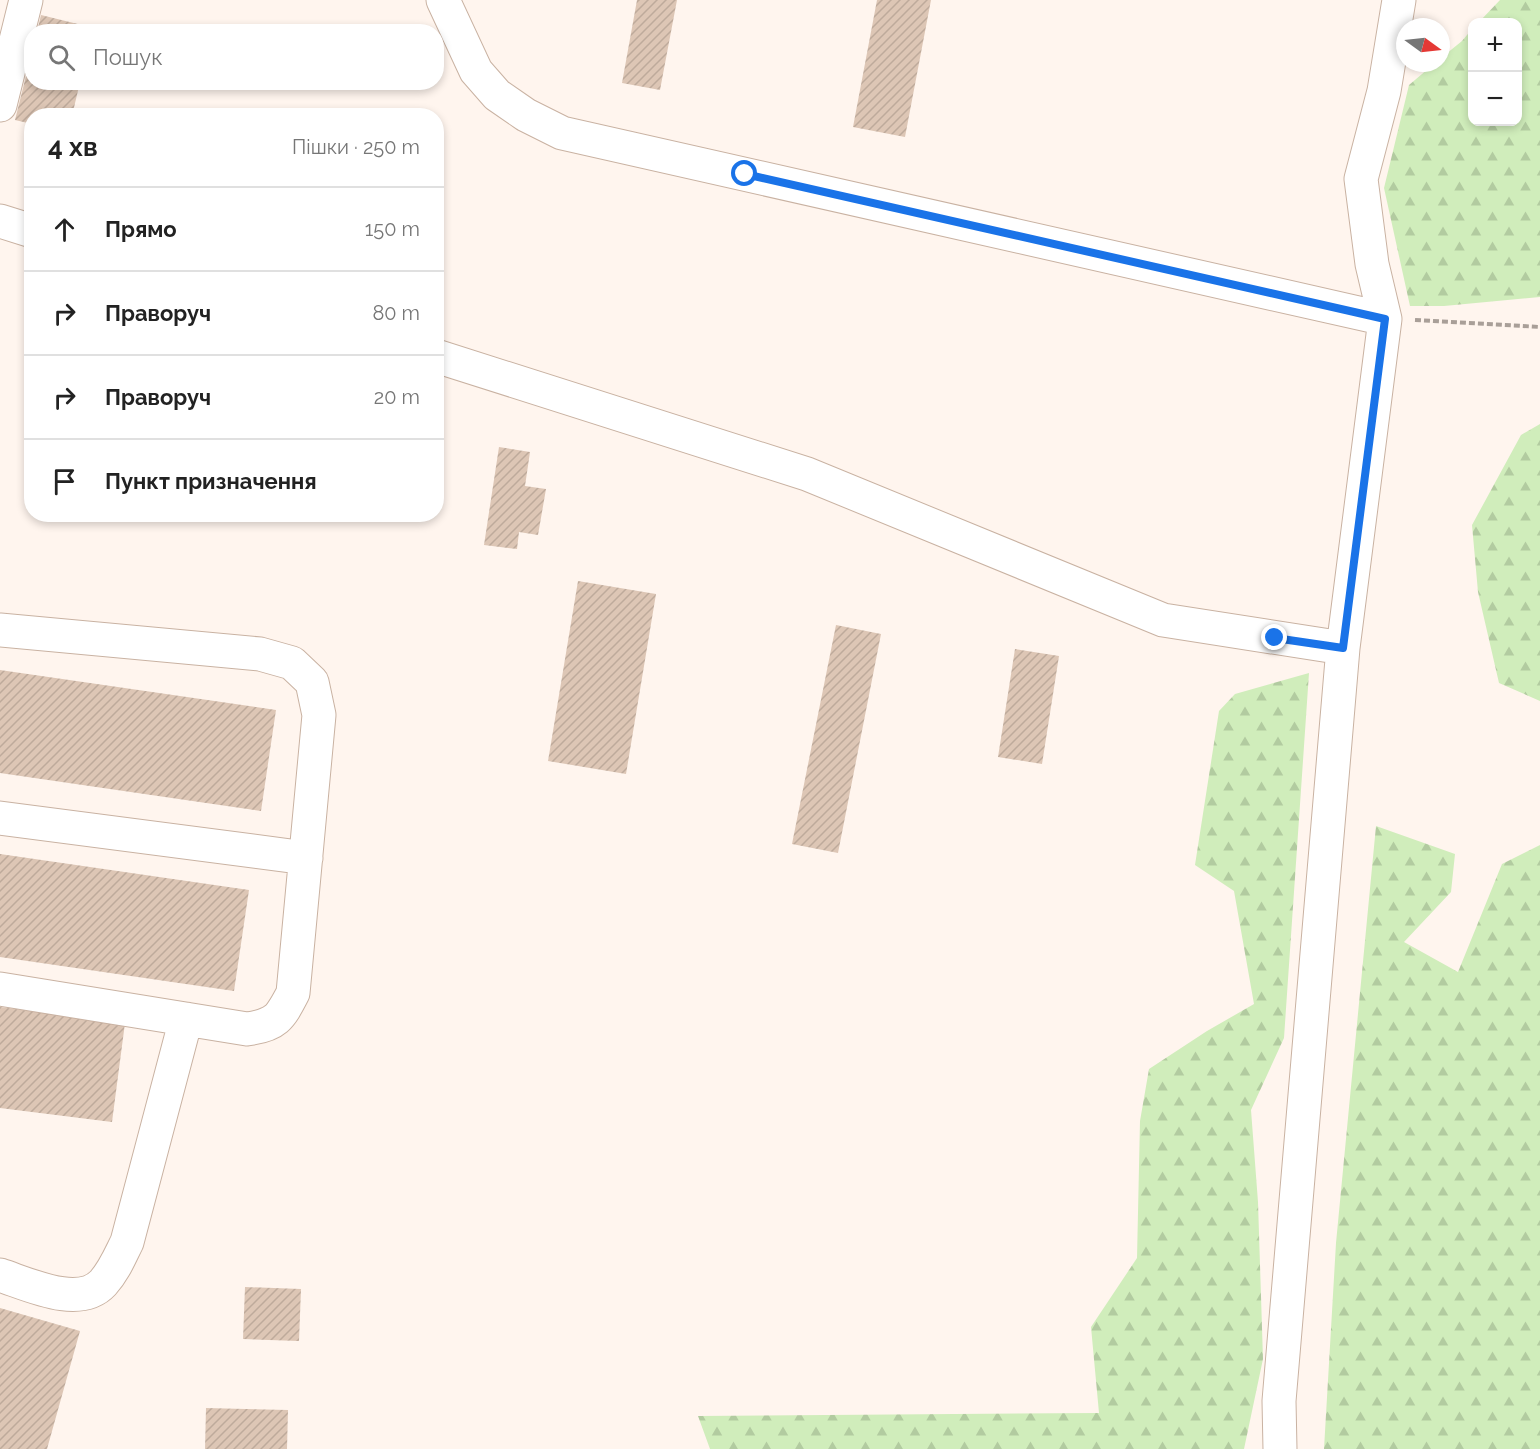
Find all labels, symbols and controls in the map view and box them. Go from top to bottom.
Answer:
north arrow [1396,18,1450,72]
map controls [1468,18,1522,126]
button: + [1468,18,1522,72]
search box [24,24,444,90]
icon: search [45,41,78,74]
text: Пошук [93,44,163,70]
button: − [1468,72,1522,126]
text: 4 хв [48,132,98,162]
text: Пішки · 250 m [292,135,420,159]
route start [731,160,757,186]
icon: ahead [48,213,81,246]
text: Прямо [105,216,177,242]
text: 150 m [365,217,420,241]
icon: right [48,297,81,330]
text: Праворуч [105,300,211,326]
text: 80 m [372,301,420,325]
icon: right [48,381,81,414]
text: Праворуч [105,384,211,410]
text: 20 m [374,385,420,409]
icon: arrive [48,465,81,498]
text: Пункт призначення [105,468,317,494]
route end [1261,624,1287,650]

